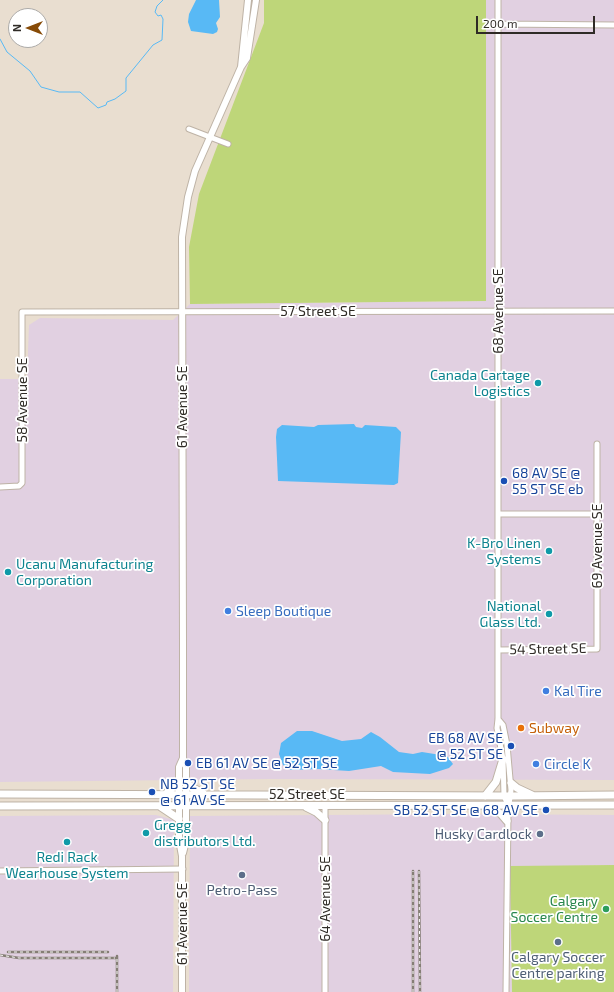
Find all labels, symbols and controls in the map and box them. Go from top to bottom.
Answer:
north arrow [8,8,48,48]
scale bar [478,8,597,34]
text: 200 m [483,16,517,30]
text: N [10,24,23,32]
street label: 68 Avenue SE [490,268,506,354]
street label: 57 Street SE [280,303,356,319]
street label: 58 Avenue SE [14,358,30,442]
street label: 61 Avenue SE [174,366,190,448]
place label: Canada Cartage Logistics [430,367,530,400]
marker: Canada Cartage Logistics [533,378,543,388]
place label: 68 AV SE @ 55 ST SE eb [512,465,584,498]
marker: 68 AV SE @ 55 ST SE eb [499,476,509,486]
street label: 69 Avenue SE [589,504,605,588]
place label: K-Bro Linen Systems [467,535,541,568]
marker: K-Bro Linen Systems [544,546,554,556]
place label: Ucanu Manufacturing Corporation [16,556,153,588]
marker: Ucanu Manufacturing Corporation [3,567,13,577]
place label: National Glass Ltd. [480,598,541,630]
place label: Sleep Boutique [236,603,331,619]
marker: Sleep Boutique [223,606,233,616]
marker: National Glass Ltd. [544,609,554,619]
street label: 54 Street SE [509,640,587,658]
place label: Kal Tire [554,683,602,699]
marker: Kal Tire [541,686,551,696]
place label: Subway [529,720,579,736]
marker: Subway [516,723,526,733]
place label: EB 68 AV SE @ 52 ST SE [428,730,503,762]
marker: EB 68 AV SE @ 52 ST SE [506,741,516,751]
place label: EB 61 AV SE @ 52 ST SE [196,755,338,771]
place label: Circle K [544,756,591,772]
marker: EB 61 AV SE @ 52 ST SE [183,758,193,768]
marker: Circle K [531,759,541,769]
place label: NB 52 ST SE @ 61 AV SE [160,776,235,808]
street label: 52 Street SE [269,786,345,802]
marker: NB 52 ST SE @ 61 AV SE [147,787,157,797]
place label: SB 52 ST SE @ 68 AV SE [394,802,538,818]
marker: SB 52 ST SE @ 68 AV SE [541,805,551,815]
place label: Gregg distributors Ltd. [154,817,256,850]
place label: Husky Cardlock [435,826,532,842]
marker: Gregg distributors Ltd. [141,828,151,838]
marker: Husky Cardlock [535,829,545,839]
marker: Redi Rack Wearhouse System [62,837,72,847]
place label: Redi Rack Wearhouse System [5,849,129,882]
street label: 64 Avenue SE [317,856,333,942]
marker: Petro-Pass [237,870,247,880]
place label: Petro-Pass [207,882,277,898]
street label: 61 Avenue SE [174,883,190,965]
place label: Calgary Soccer Centre [511,893,598,926]
marker: Calgary Soccer Centre [601,904,611,914]
marker: Calgary Soccer Centre parking [553,937,563,947]
place label: Calgary Soccer Centre parking [511,949,605,982]

